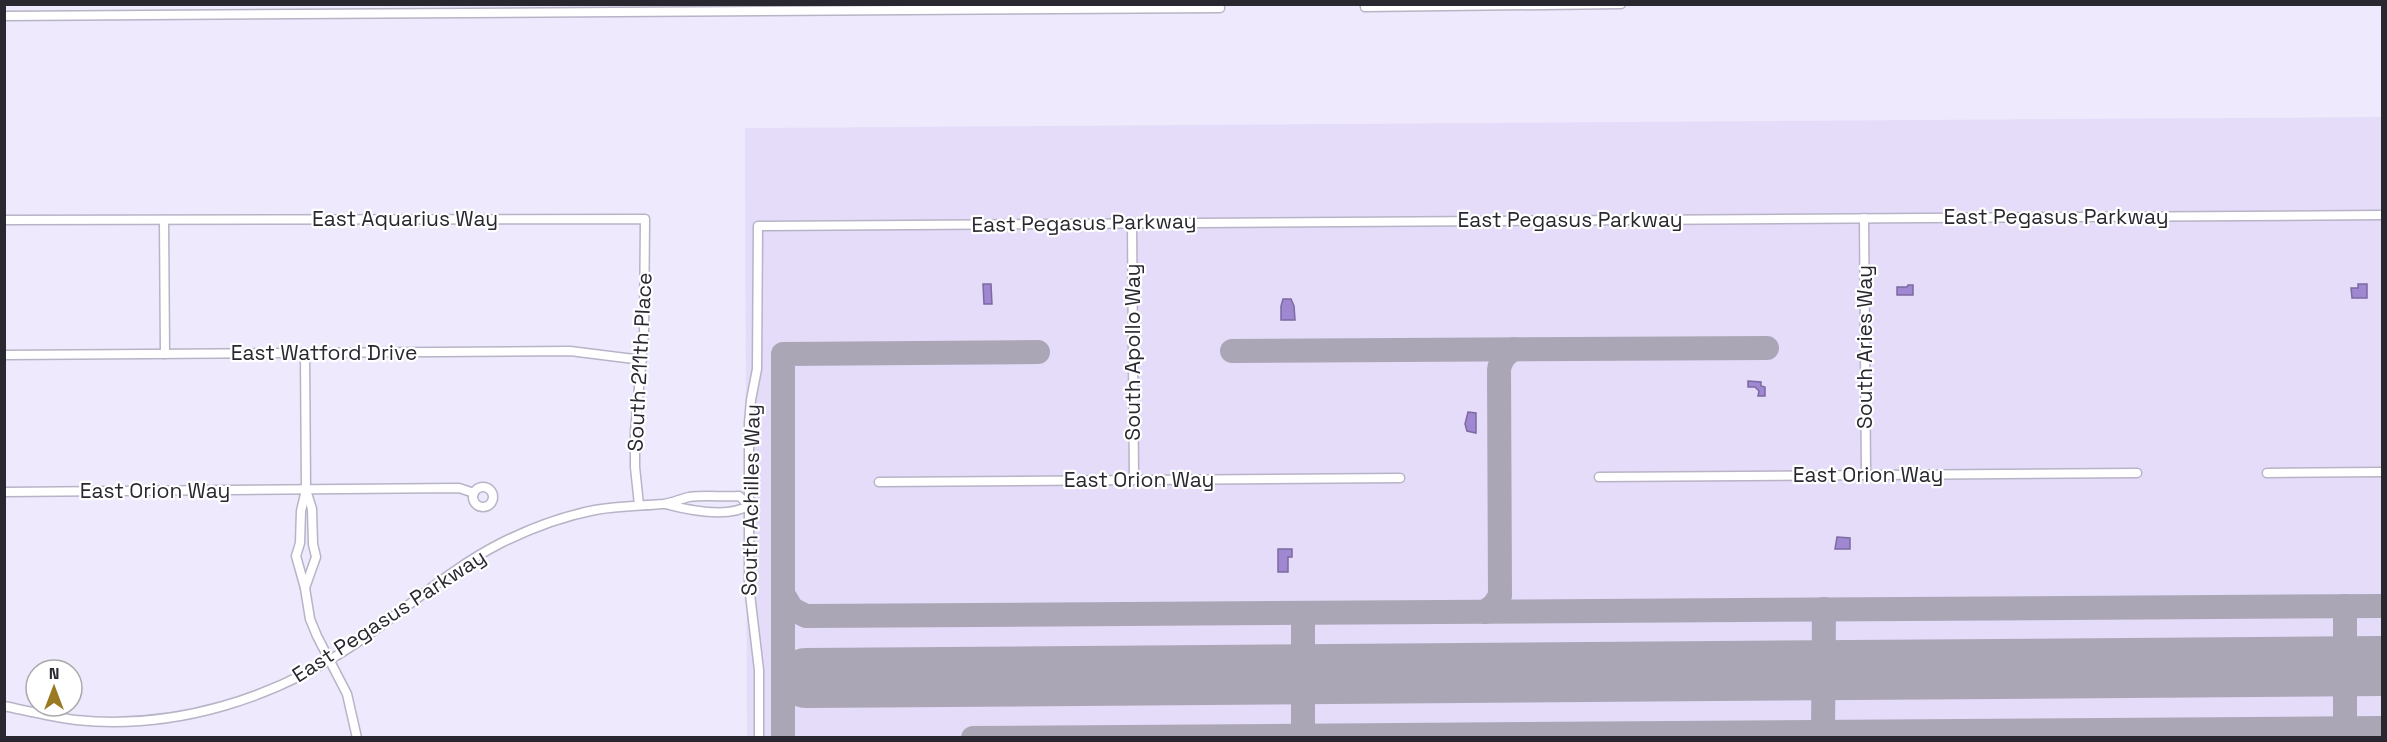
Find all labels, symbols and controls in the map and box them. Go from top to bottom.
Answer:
street label: East Pegasus Parkway [1943,203,2169,230]
street label: East Aquarius Way [312,205,498,232]
street label: East Pegasus Parkway [1457,206,1683,233]
street label: East Pegasus Parkway [971,207,1197,238]
street label: South Apollo Way [1119,263,1146,441]
street label: South Aries Way [1851,265,1878,429]
street label: South 211th Place [621,272,658,452]
street label: East Watford Drive [231,339,417,366]
street label: South Achilles Way [735,404,766,596]
street label: East Orion Way [1793,461,1943,488]
street label: East Orion Way [1064,466,1214,493]
street label: East Orion Way [80,477,230,504]
street label: East Pegasus Parkway [287,543,491,688]
north arrow [24,658,84,718]
text: N [49,663,59,684]

